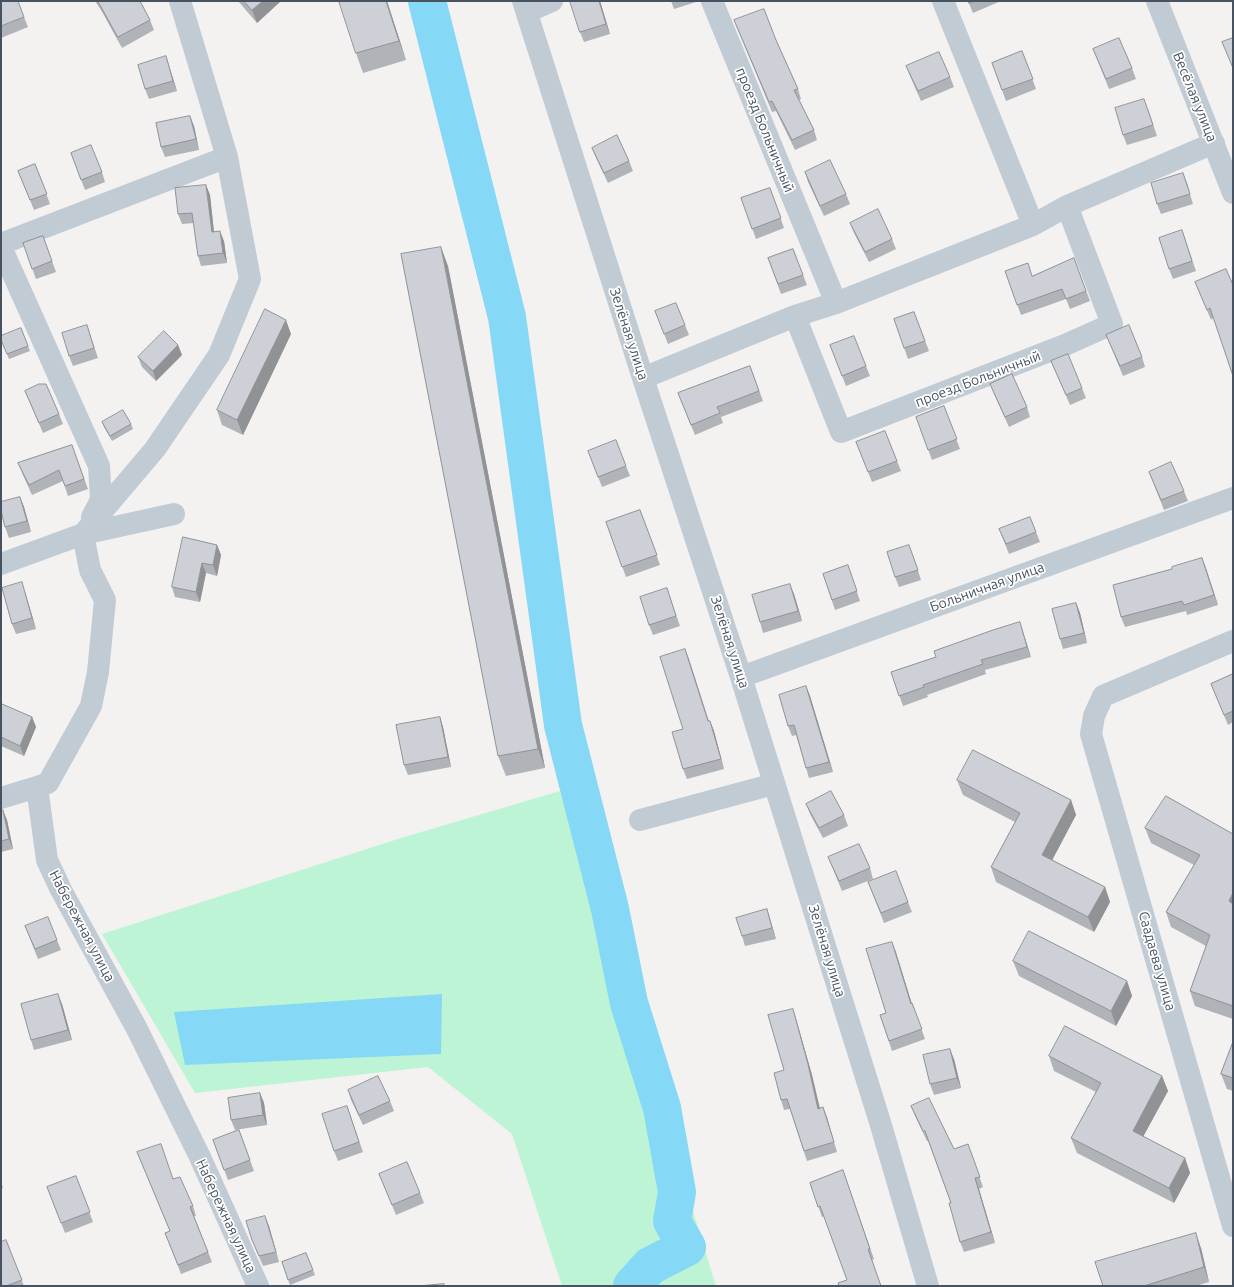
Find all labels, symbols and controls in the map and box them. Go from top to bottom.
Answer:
street label: Весёлая улица [1169,50,1221,144]
street label: проезд Больничный [732,65,798,195]
street label: Зелёная улица [606,286,652,382]
street label: проезд Больничный [913,347,1043,411]
street label: Больничная улица [928,559,1046,615]
street label: Зелёная улица [707,594,753,690]
street label: Набережная улица [46,867,118,985]
street label: Зелёная улица [805,903,849,999]
street label: Саадаева улица [1135,909,1179,1013]
street label: Набережная улица [192,1156,260,1276]

